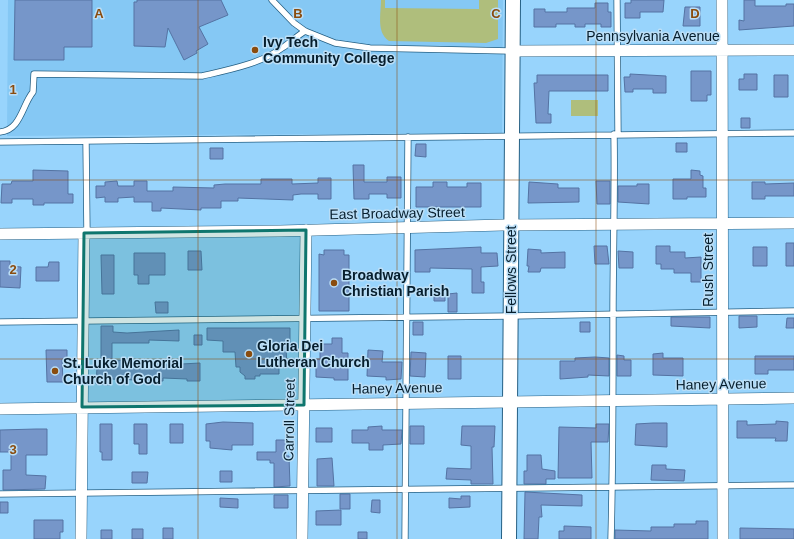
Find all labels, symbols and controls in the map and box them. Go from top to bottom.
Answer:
text: A [94,6,104,21]
text: B [293,6,303,21]
text: C [491,6,501,21]
text: D [690,6,700,21]
street label: Pennsylvania Avenue [586,28,720,44]
place label: Ivy Tech Community College [263,34,395,66]
marker: Ivy Tech Community College [250,45,260,55]
text: 1 [9,82,17,97]
street label: East Broadway Street [329,204,465,222]
street label: Fellows Street [503,226,519,314]
street label: Rush Street [700,233,716,307]
text: 2 [9,262,17,277]
place label: Broadway Christian Parish [342,267,449,299]
marker: Broadway Christian Parish [329,278,339,288]
place label: Gloria Dei Lutheran Church [257,338,370,370]
marker: Gloria Dei Lutheran Church [244,349,254,359]
place label: St. Luke Memorial Church of God [63,355,183,387]
marker: St. Luke Memorial Church of God [50,366,60,376]
street label: Haney Avenue [675,375,767,393]
street label: Carroll Street [280,379,298,461]
street label: Haney Avenue [351,379,443,397]
text: 3 [9,442,17,457]

